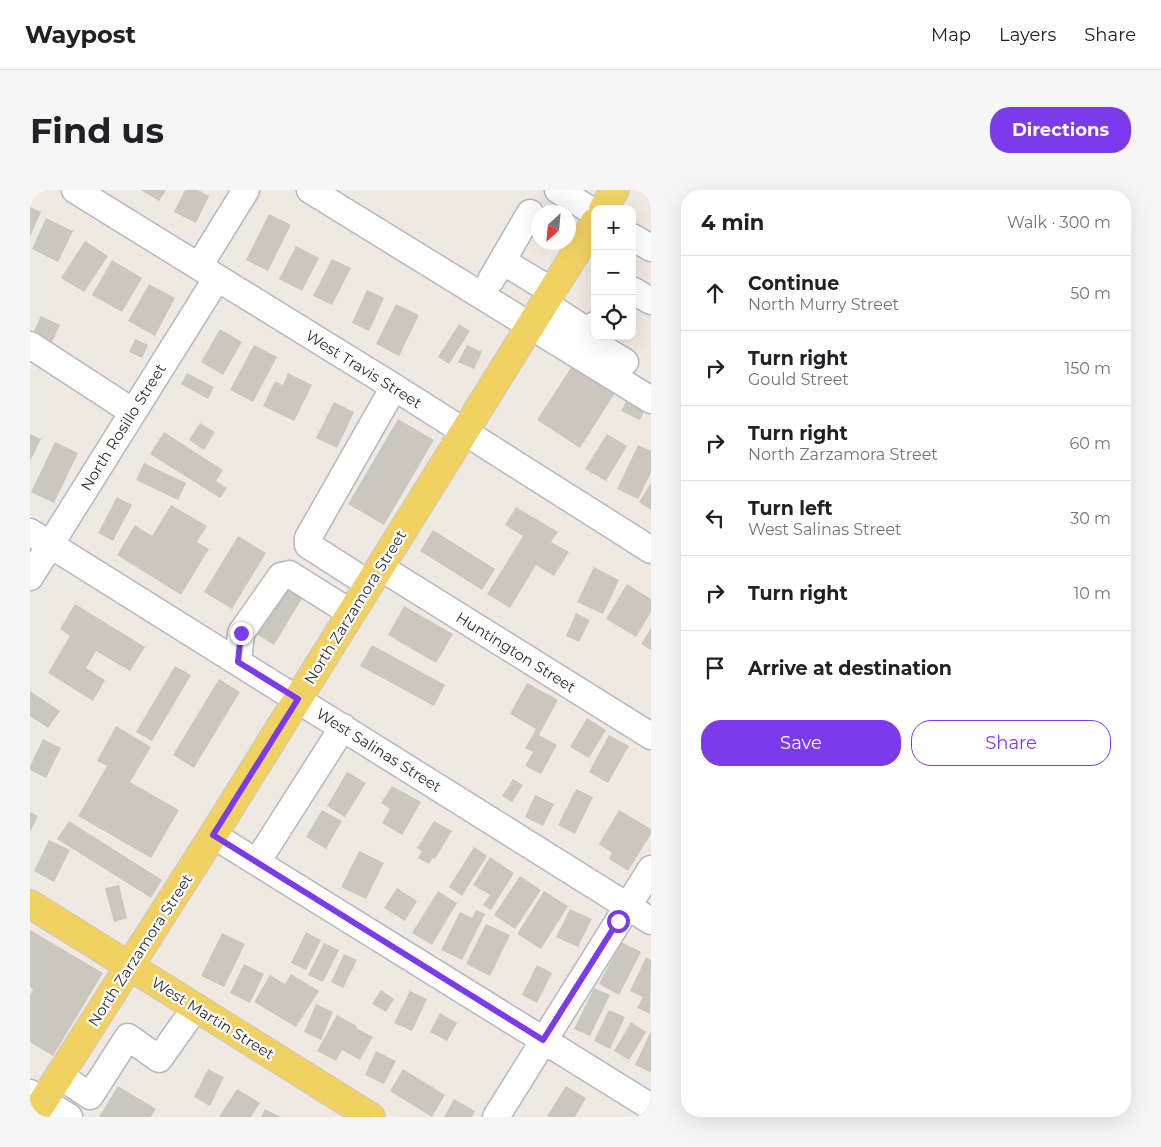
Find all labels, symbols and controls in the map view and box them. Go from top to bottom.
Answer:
text: Waypost [25,20,136,49]
text: Map [931,24,971,46]
text: Layers [999,24,1056,46]
text: Share [1084,24,1136,46]
button: Directions [990,107,1131,153]
text: Find us [30,109,164,152]
north arrow [531,205,576,250]
map controls [591,205,636,340]
button: + [591,205,636,250]
text: 4 min [701,210,764,235]
text: Walk · 300 m [1007,213,1111,232]
button: − [591,250,636,295]
text: Continue [748,272,839,295]
icon: ahead [701,279,729,307]
text: 50 m [1070,284,1111,303]
button: locate [591,295,636,340]
text: North Murry Street [748,295,899,314]
street label: West Travis Street [302,326,426,412]
text: Turn right [748,347,848,370]
icon: right [701,354,729,382]
text: 150 m [1064,359,1111,378]
street label: North Rosillo Street [76,360,170,494]
text: Gould Street [748,370,849,389]
text: Turn right [748,422,848,445]
icon: right [701,429,729,457]
text: 60 m [1069,434,1111,453]
text: North Zarzamora Street [748,445,938,464]
text: Turn left [748,497,833,520]
icon: left [701,504,729,532]
text: 30 m [1070,509,1111,528]
text: West Salinas Street [748,520,902,539]
street label: North Zarzamora Street [300,526,410,688]
icon: right [701,579,729,607]
text: Turn right [748,582,848,605]
text: 10 m [1073,584,1111,603]
street label: Huntington Street [453,607,579,697]
route end [230,622,253,645]
icon: arrive [701,654,729,682]
text: Arrive at destination [748,657,952,680]
street label: West Salinas Street [313,704,445,796]
button: Save [701,720,901,766]
button: Share [911,720,1111,766]
street label: North Zarzamora Street [84,870,196,1030]
route start [607,910,630,933]
street label: West Martin Street [148,973,278,1063]

